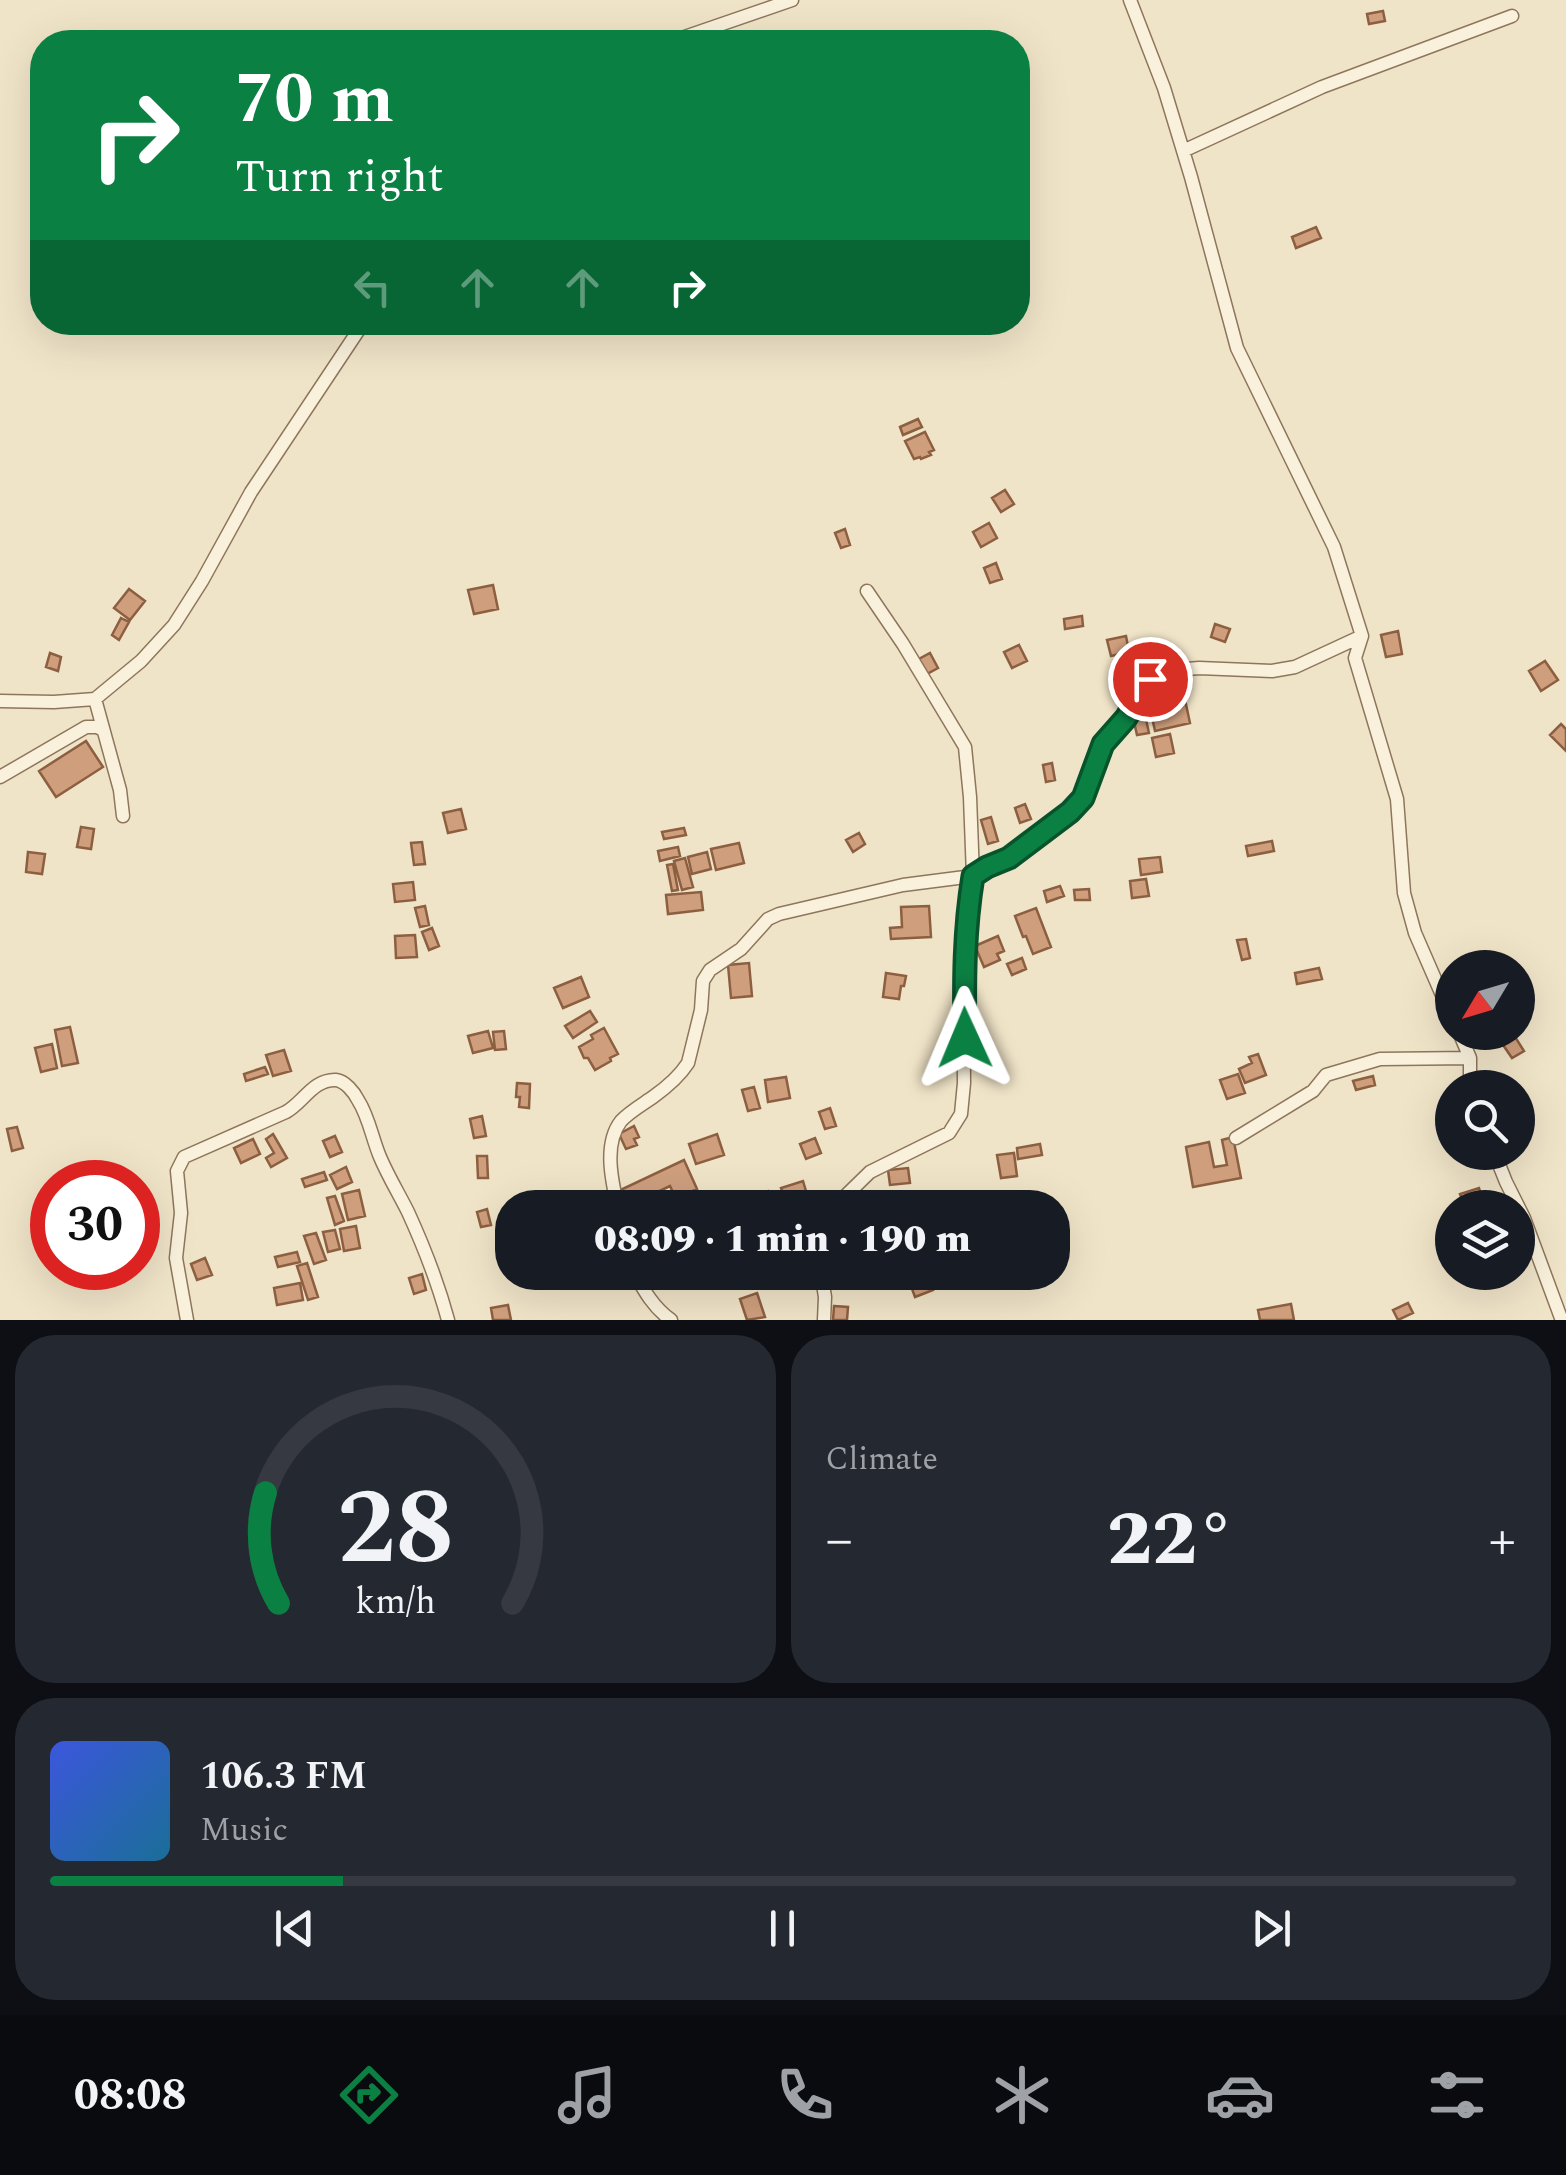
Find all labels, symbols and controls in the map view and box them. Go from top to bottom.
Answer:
text: 70 m [235,47,394,153]
icon: right [70,70,200,200]
text: Turn right [235,143,444,212]
icon: left [345,260,400,315]
icon: ahead [450,260,505,315]
icon: ahead [555,260,610,315]
icon: right [660,260,715,315]
pin [1108,637,1193,722]
icon: arrive [1123,652,1178,707]
north arrow [1435,950,1535,1050]
map controls [1435,950,1535,1290]
position arrow [913,986,1017,1090]
button: search [1435,1070,1535,1170]
speed limit sign: 30 [30,1160,160,1290]
button: layers [1435,1190,1535,1290]
text: 08:09 · 1 min · 190 m [594,1211,971,1269]
text: Climate [826,1435,938,1484]
text: 28 [337,1451,454,1609]
text: 22° [1107,1484,1235,1598]
text: − [826,1499,853,1582]
text: + [1488,1499,1516,1582]
text: km/h [355,1575,435,1630]
text: 106.3 FM [200,1748,367,1806]
text: Music [200,1806,288,1855]
icon: previous [267,1901,322,1956]
icon: pause [755,1901,810,1956]
icon: next [1244,1901,1299,1956]
icon: directions [334,2060,404,2130]
icon: music [552,2060,622,2130]
icon: phone [770,2060,840,2130]
icon: climate [987,2060,1057,2130]
icon: car [1205,2060,1275,2130]
icon: filters [1422,2060,1492,2130]
text: 08:08 [74,2061,187,2130]

